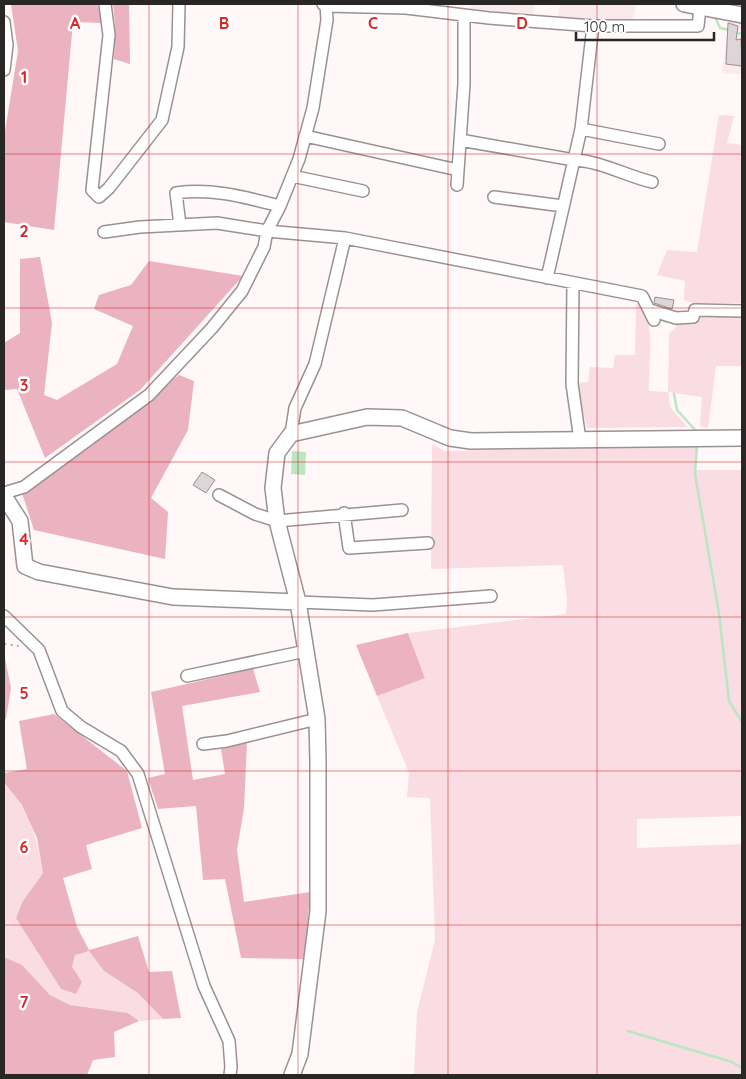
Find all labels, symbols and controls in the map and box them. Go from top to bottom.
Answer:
scale bar [576,10,714,42]
text: A [70,13,81,33]
text: B [219,13,229,33]
text: C [368,13,378,33]
text: D [516,13,528,33]
text: 100 m [584,17,625,36]
text: 1 [21,67,27,87]
text: 2 [19,221,29,241]
text: 3 [20,375,28,395]
text: 4 [19,529,29,549]
text: 5 [19,683,29,703]
text: 6 [20,837,29,857]
text: 7 [20,992,29,1012]

